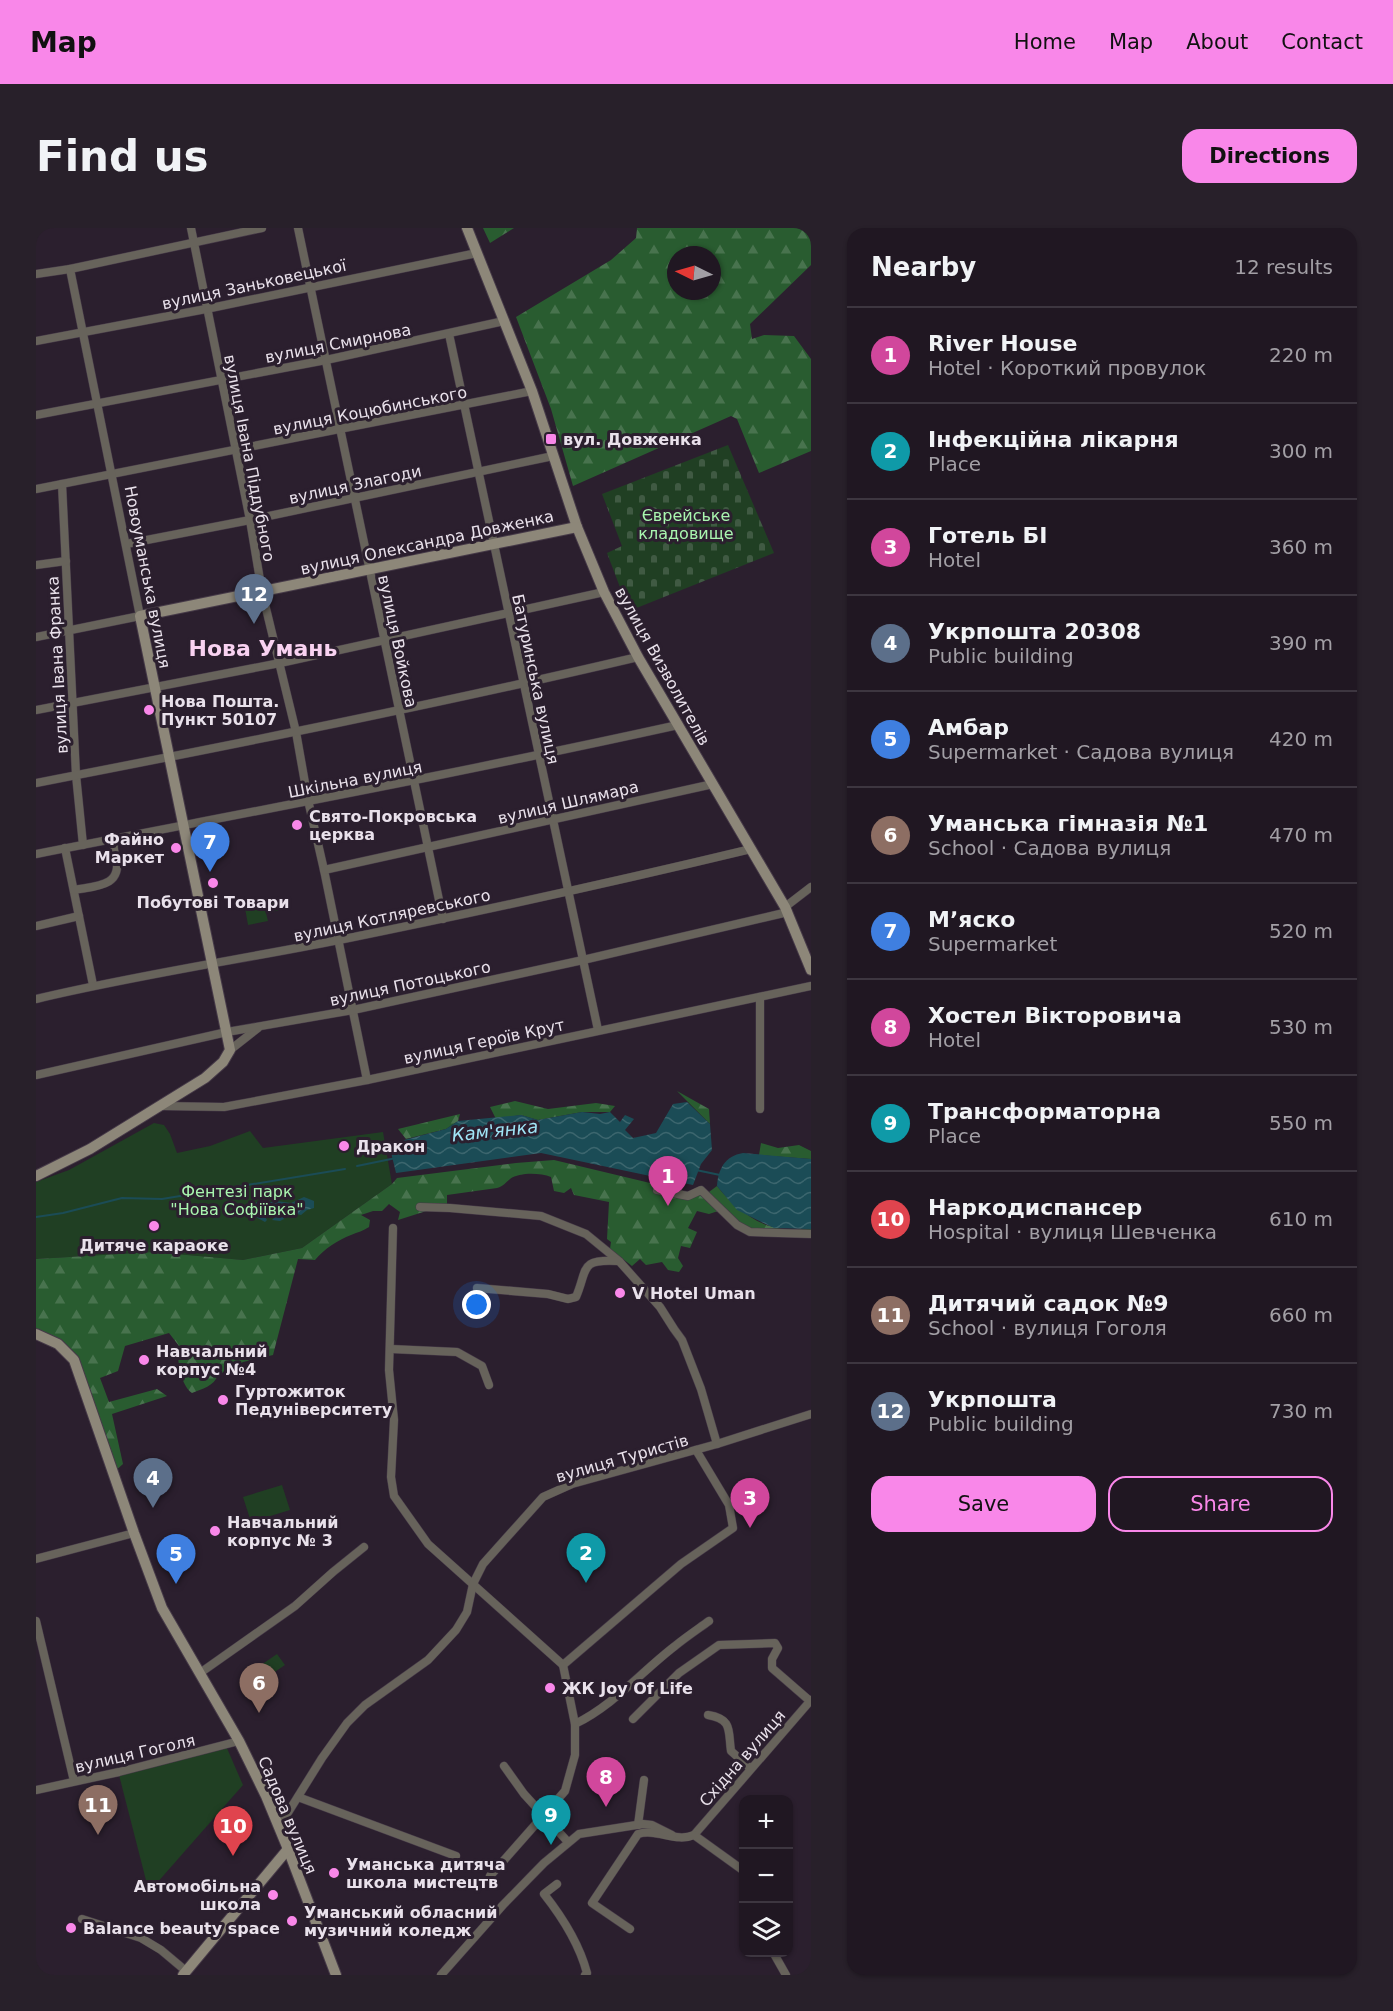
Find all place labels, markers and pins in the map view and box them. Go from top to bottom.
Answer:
place label: вул. Довженка [563,430,702,449]
marker: вул. Довженка [544,432,558,446]
pin: 12 [234,574,274,624]
place label: Нова Пошта. Пункт 50107 [161,692,279,729]
marker: Нова Пошта. Пункт 50107 [142,703,156,717]
place label: Свято-Покровська церква [309,807,477,844]
marker: Свято-Покровська церква [290,818,304,832]
pin: 7 [190,822,230,872]
place label: Файно Маркет [95,830,165,867]
marker: Файно Маркет [169,841,183,855]
marker: Побутові Товари [206,876,220,890]
place label: Побутові Товари [137,893,289,912]
place label: Дракон [356,1137,425,1156]
marker: Дракон [337,1139,351,1153]
pin: 1 [648,1156,688,1206]
marker: Дитяче караоке [147,1219,161,1233]
place label: Дитяче караоке [79,1236,229,1255]
place label: V Hotel Uman [632,1284,756,1303]
marker: V Hotel Uman [613,1286,627,1300]
place label: Навчальний корпус №4 [156,1342,267,1379]
marker: Навчальний корпус №4 [137,1353,151,1367]
place label: Гуртожиток Педуніверситету [235,1382,393,1419]
marker: Гуртожиток Педуніверситету [216,1393,230,1407]
pin: 4 [134,1458,172,1508]
pin: 3 [730,1478,770,1528]
place label: Навчальний корпус № 3 [227,1513,338,1550]
marker: Навчальний корпус № 3 [208,1524,222,1538]
pin: 5 [156,1534,196,1584]
pin: 2 [566,1534,606,1583]
pin: 6 [240,1664,278,1713]
place label: ЖК Joy Of Life [562,1679,693,1698]
marker: ЖК Joy Of Life [543,1681,557,1695]
pin: 8 [586,1758,626,1807]
pin: 11 [78,1786,118,1835]
pin: 9 [532,1796,570,1845]
pin: 10 [214,1806,252,1856]
place label: Уманська дитяча школа мистецтв [346,1855,506,1892]
marker: Уманська дитяча школа мистецтв [327,1866,341,1880]
place label: Автомобільна школа [134,1877,261,1914]
marker: Автомобільна школа [266,1888,280,1902]
place label: Уманський обласний музичний коледж [304,1903,497,1940]
marker: Уманський обласний музичний коледж [285,1914,299,1928]
place label: Balance beauty space [83,1919,280,1938]
marker: Balance beauty space [64,1921,78,1935]

